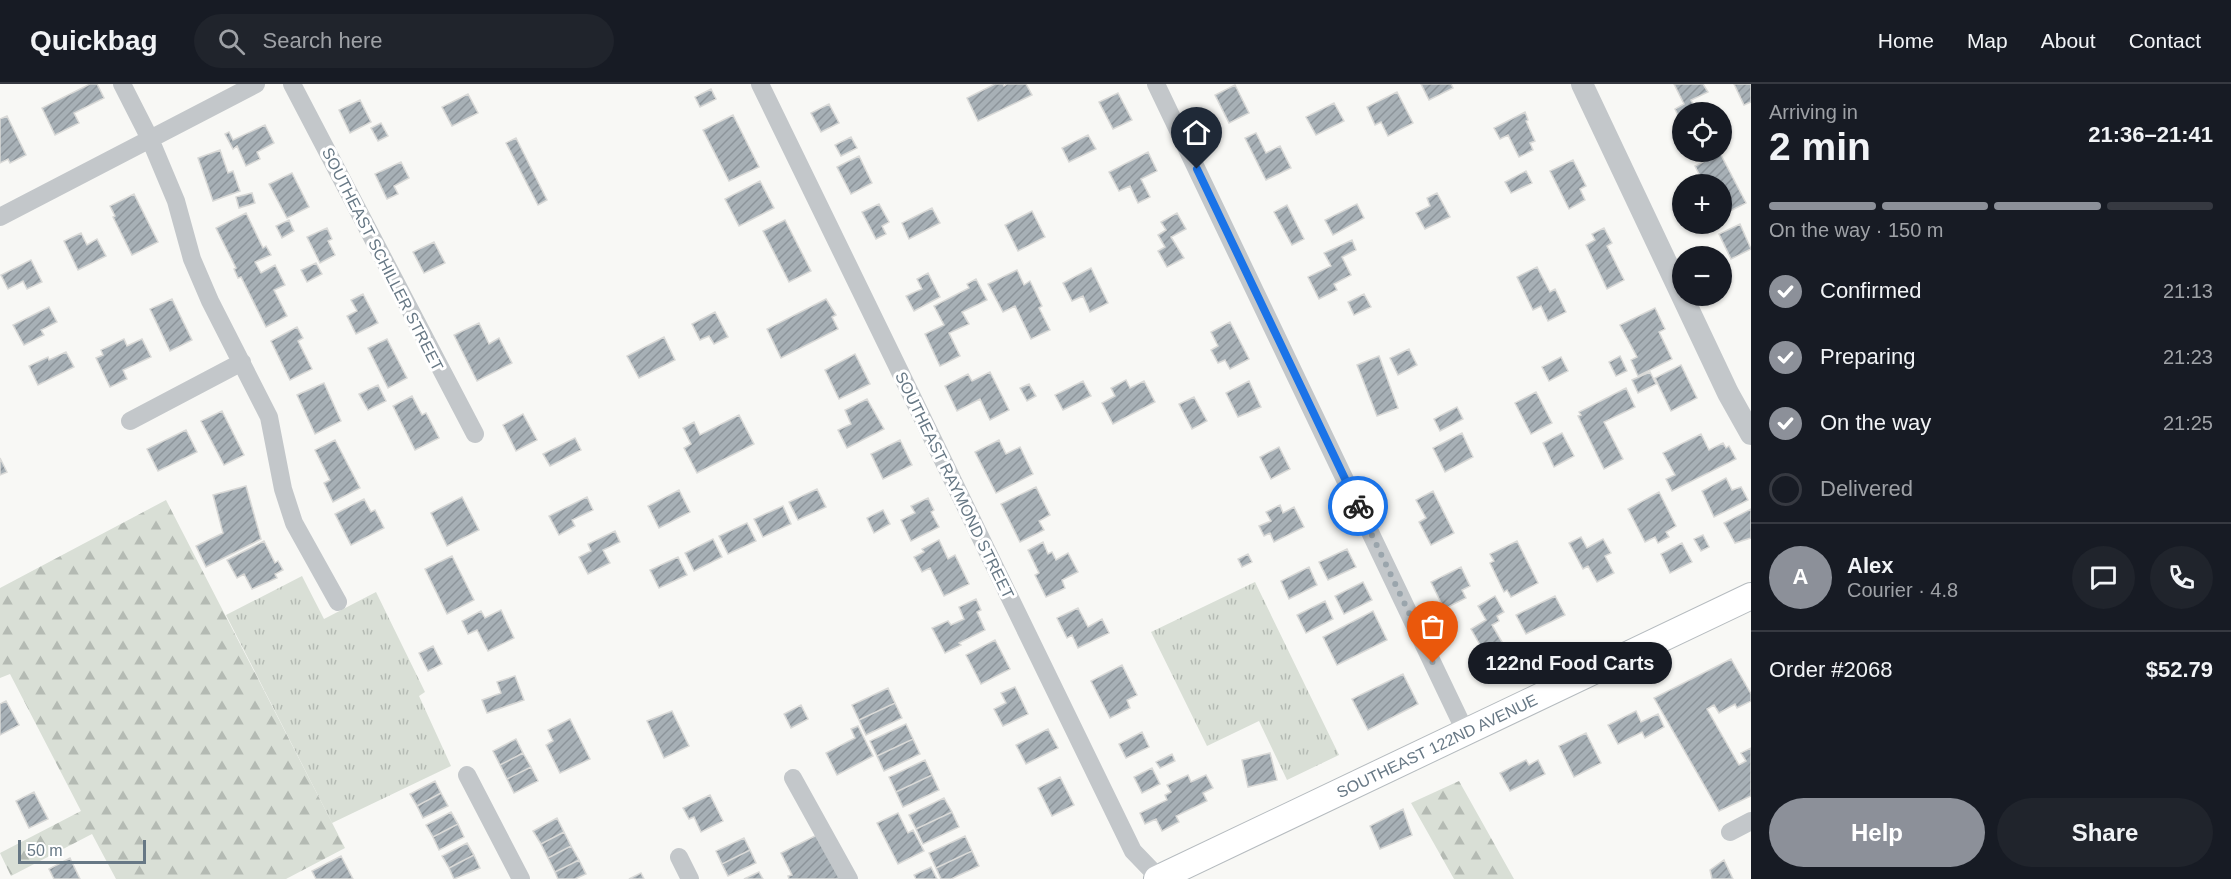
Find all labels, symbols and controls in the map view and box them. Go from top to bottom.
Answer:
search box [194,14,614,68]
text: Quickbag [30,25,158,56]
icon: search [215,25,248,58]
text: Search here [263,28,382,53]
text: Home [1878,29,1934,52]
text: Map [1967,29,2008,52]
text: About [2041,29,2096,52]
text: Contact [2129,29,2201,52]
text: Arriving in [1769,101,1858,123]
map controls [1672,102,1732,306]
button: locate [1672,102,1732,162]
pin [1171,107,1222,169]
icon: home [1180,116,1213,149]
text: 21:36–21:41 [2088,122,2213,147]
text: 2 min [1769,125,1871,168]
street label: SOUTHEAST SCHILLER STREET [319,145,446,374]
button: + [1672,174,1732,234]
text: On the way · 150 m [1769,219,1944,241]
button: − [1672,246,1732,306]
icon: check [1769,275,1802,308]
text: Confirmed [1820,278,1921,303]
text: 21:13 [2163,280,2213,302]
icon: check [1769,341,1802,374]
text: Preparing [1820,344,1915,369]
text: 21:23 [2163,346,2213,368]
street label: SOUTHEAST RAYMOND STREET [892,369,1017,602]
icon: check [1769,407,1802,440]
text: On the way [1820,410,1931,435]
text: 21:25 [2163,412,2213,434]
courier [1328,476,1388,536]
text: Delivered [1820,476,1913,501]
icon: bike [1342,490,1375,523]
button: chat [2072,546,2135,609]
button: phone [2150,546,2213,609]
text: Alex [1847,553,1893,578]
text: A [1793,564,1808,589]
text: Courier · 4.8 [1847,579,1958,601]
pin [1407,601,1458,663]
icon: bag [1416,610,1449,643]
callout: 122nd Food Carts [1469,642,1673,684]
text: 122nd Food Carts [1486,652,1654,674]
text: Order #2068 [1769,657,1893,682]
text: $52.79 [2146,657,2213,682]
street label: SOUTHEAST 122ND AVENUE [1334,691,1540,801]
button: Help [1769,798,1985,867]
button: Share [1997,798,2213,867]
scale bar [18,837,146,864]
text: 50 m [27,842,63,859]

